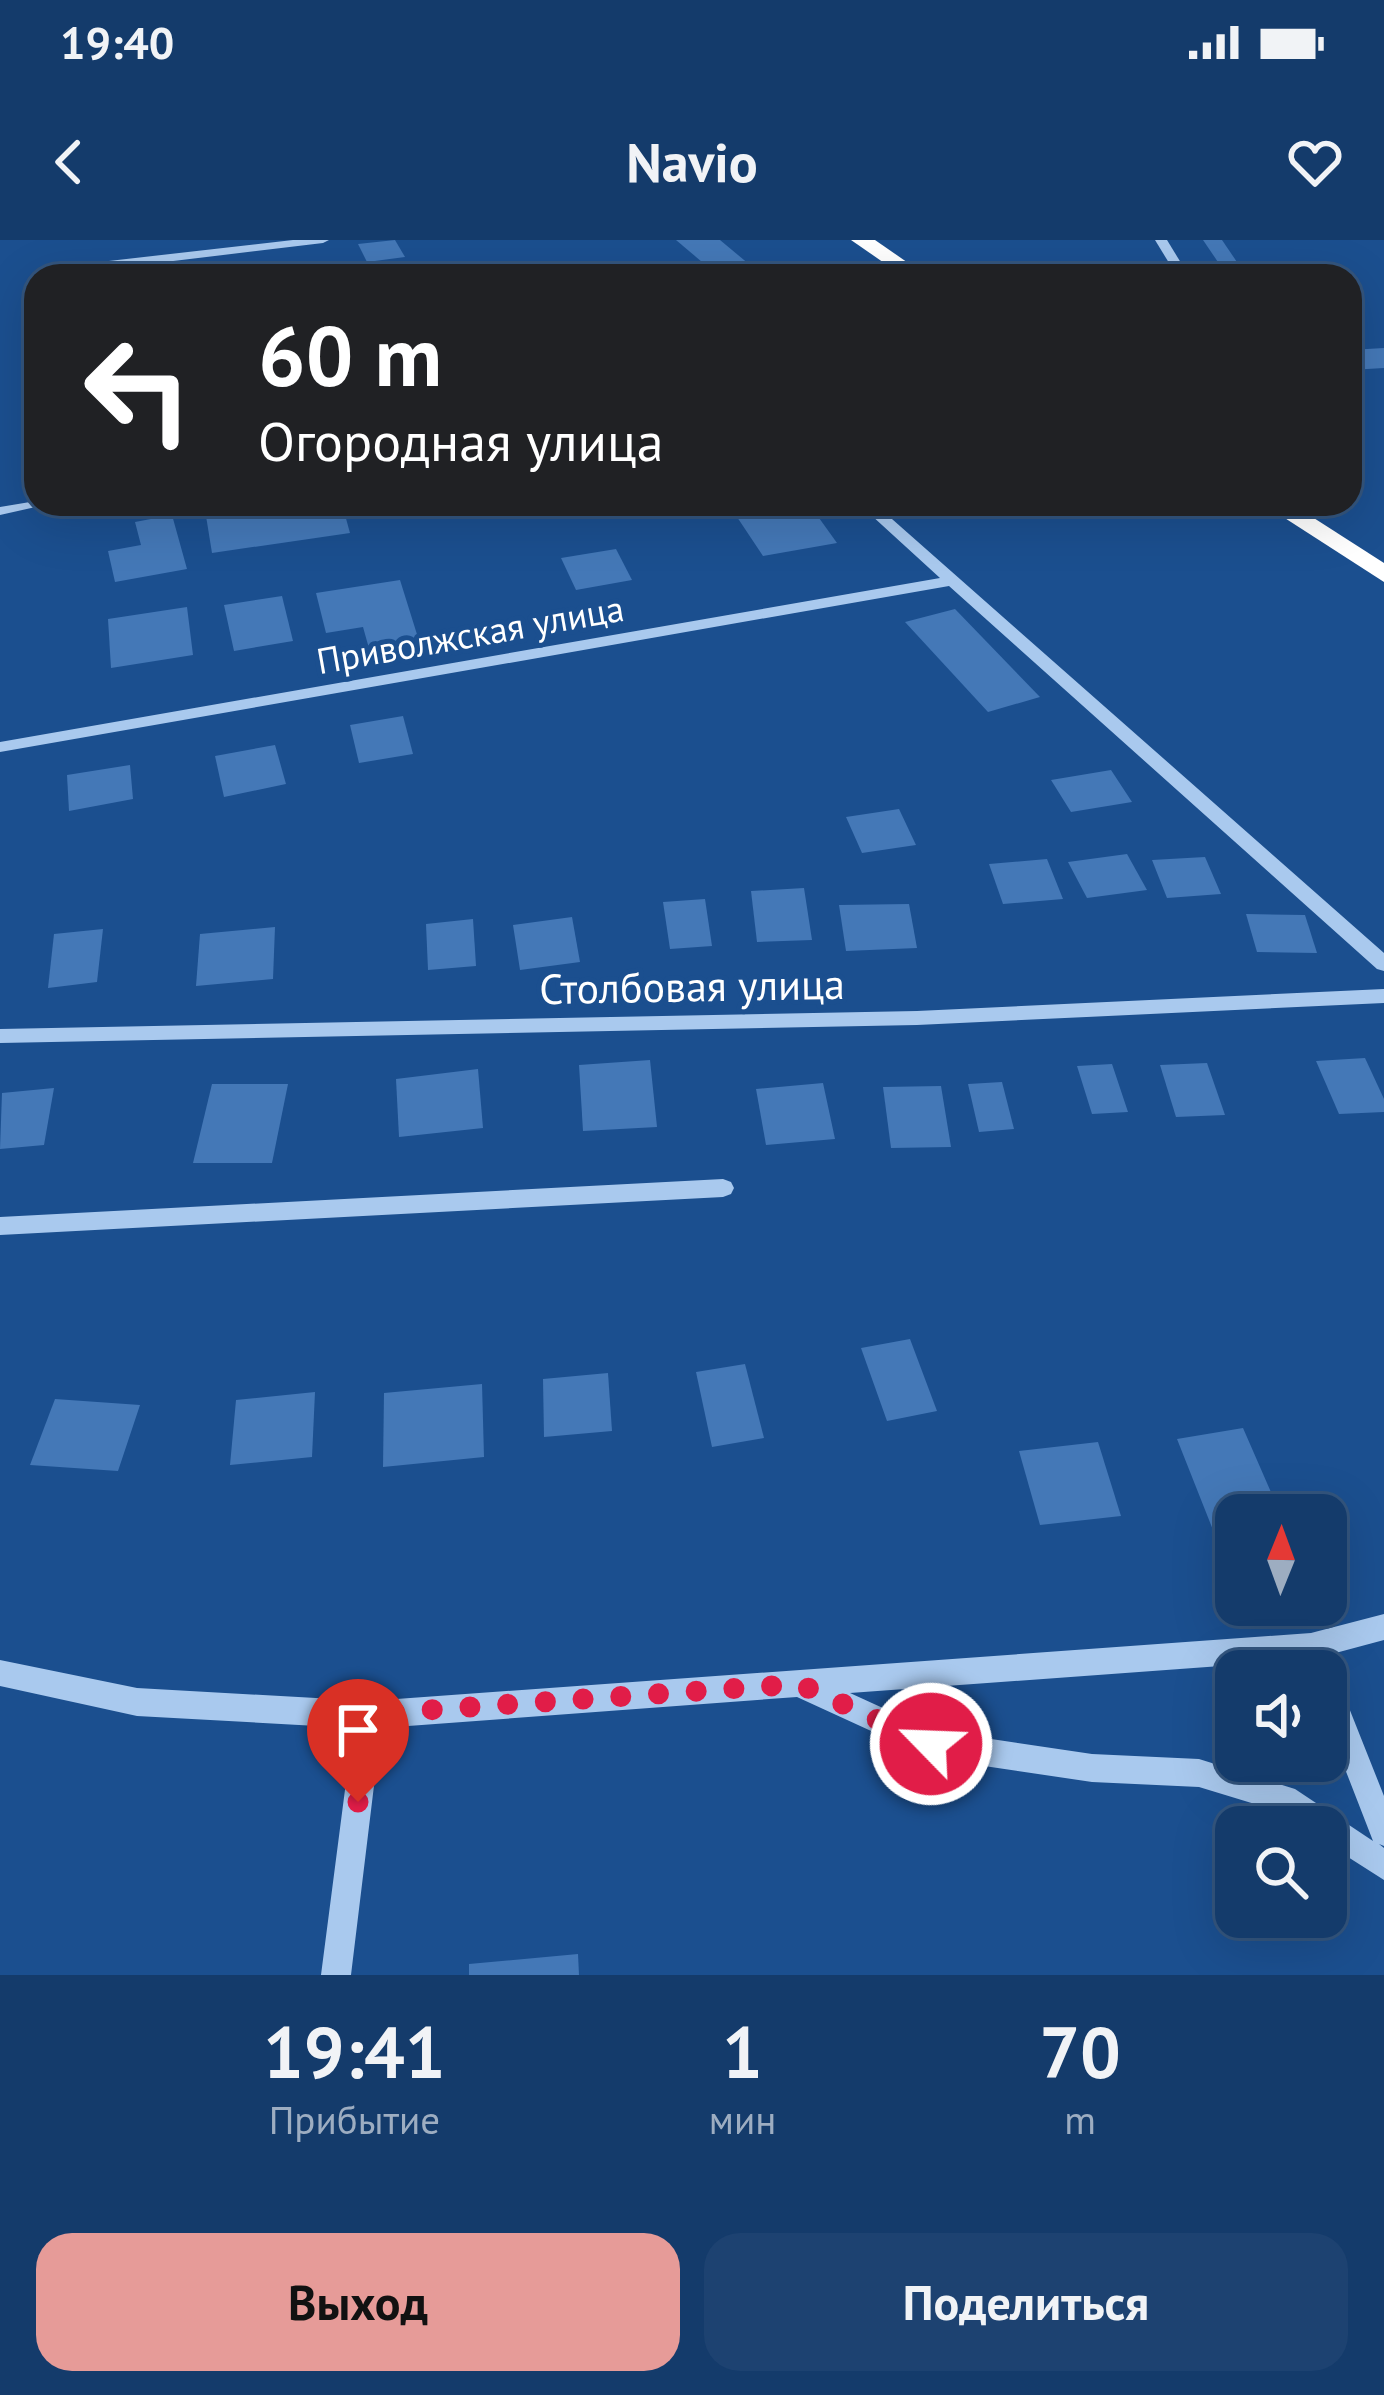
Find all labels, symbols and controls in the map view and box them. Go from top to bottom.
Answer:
text: 19:40 [60,13,174,71]
text: Navio [626,127,758,197]
icon: back [36,129,102,195]
icon: heart [1282,129,1348,195]
text: 60 m [258,300,442,409]
icon: left [60,312,216,468]
text: Огородная улица [258,406,663,476]
street label: Приволжская улица [313,584,627,684]
street label: Столбовая улица [539,956,845,1016]
north arrow [1215,1494,1347,1626]
map controls [1215,1494,1347,1938]
button: sound [1215,1650,1347,1782]
pin [307,1679,409,1802]
position arrow [868,1681,994,1807]
icon: arrive [325,1697,391,1763]
button: search [1215,1806,1347,1938]
text: 19:41 [263,2005,446,2098]
text: 1 [722,2005,763,2098]
text: 70 [1039,2005,1121,2098]
text: Прибытие [269,2094,440,2145]
text: мин [709,2094,776,2145]
text: m [1064,2094,1096,2145]
button: Выход [36,2233,680,2371]
button: Поделиться [704,2233,1348,2371]

